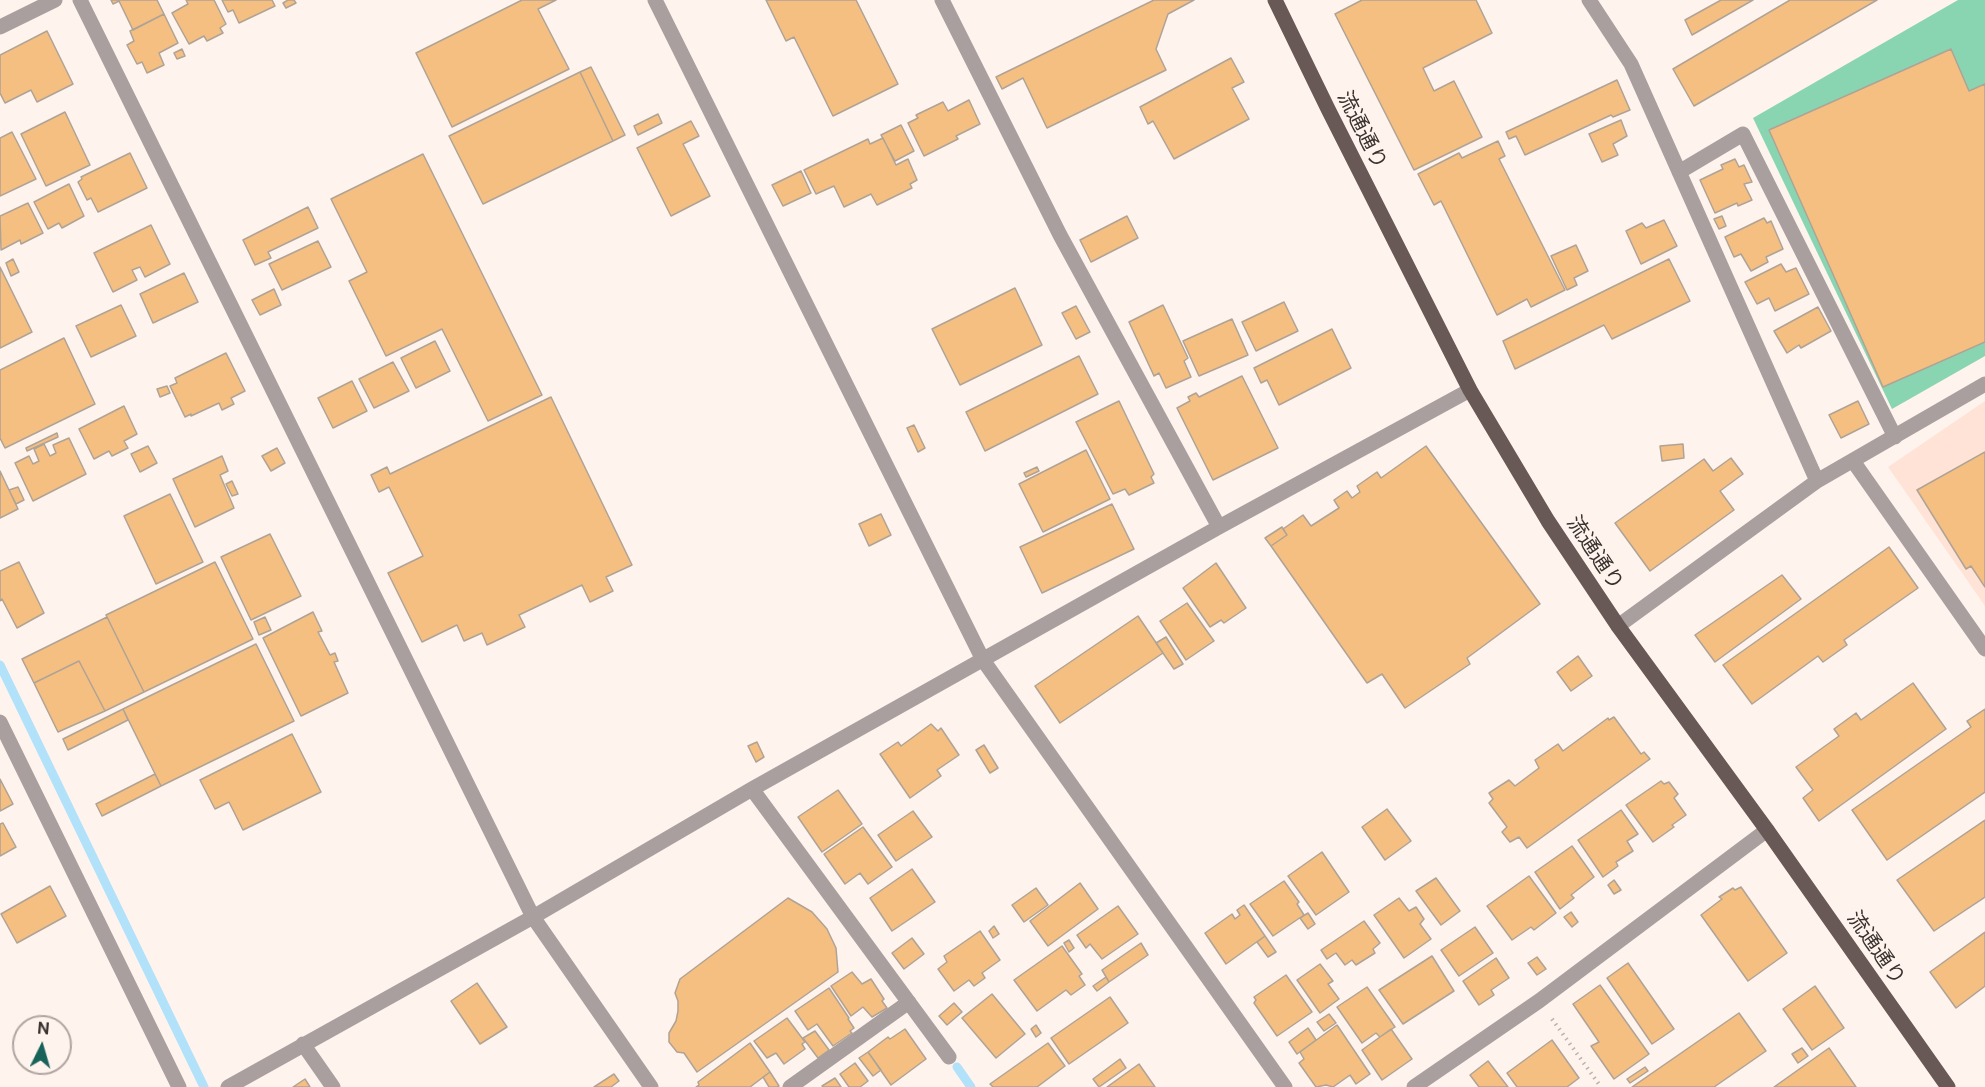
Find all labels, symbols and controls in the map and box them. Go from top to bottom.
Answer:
street label: 流通通り [1332,87,1392,173]
street label: 流通通り [1561,511,1629,595]
street label: 流通通り [1842,906,1910,990]
north arrow [12,1015,72,1075]
text: N [36,1019,50,1039]

